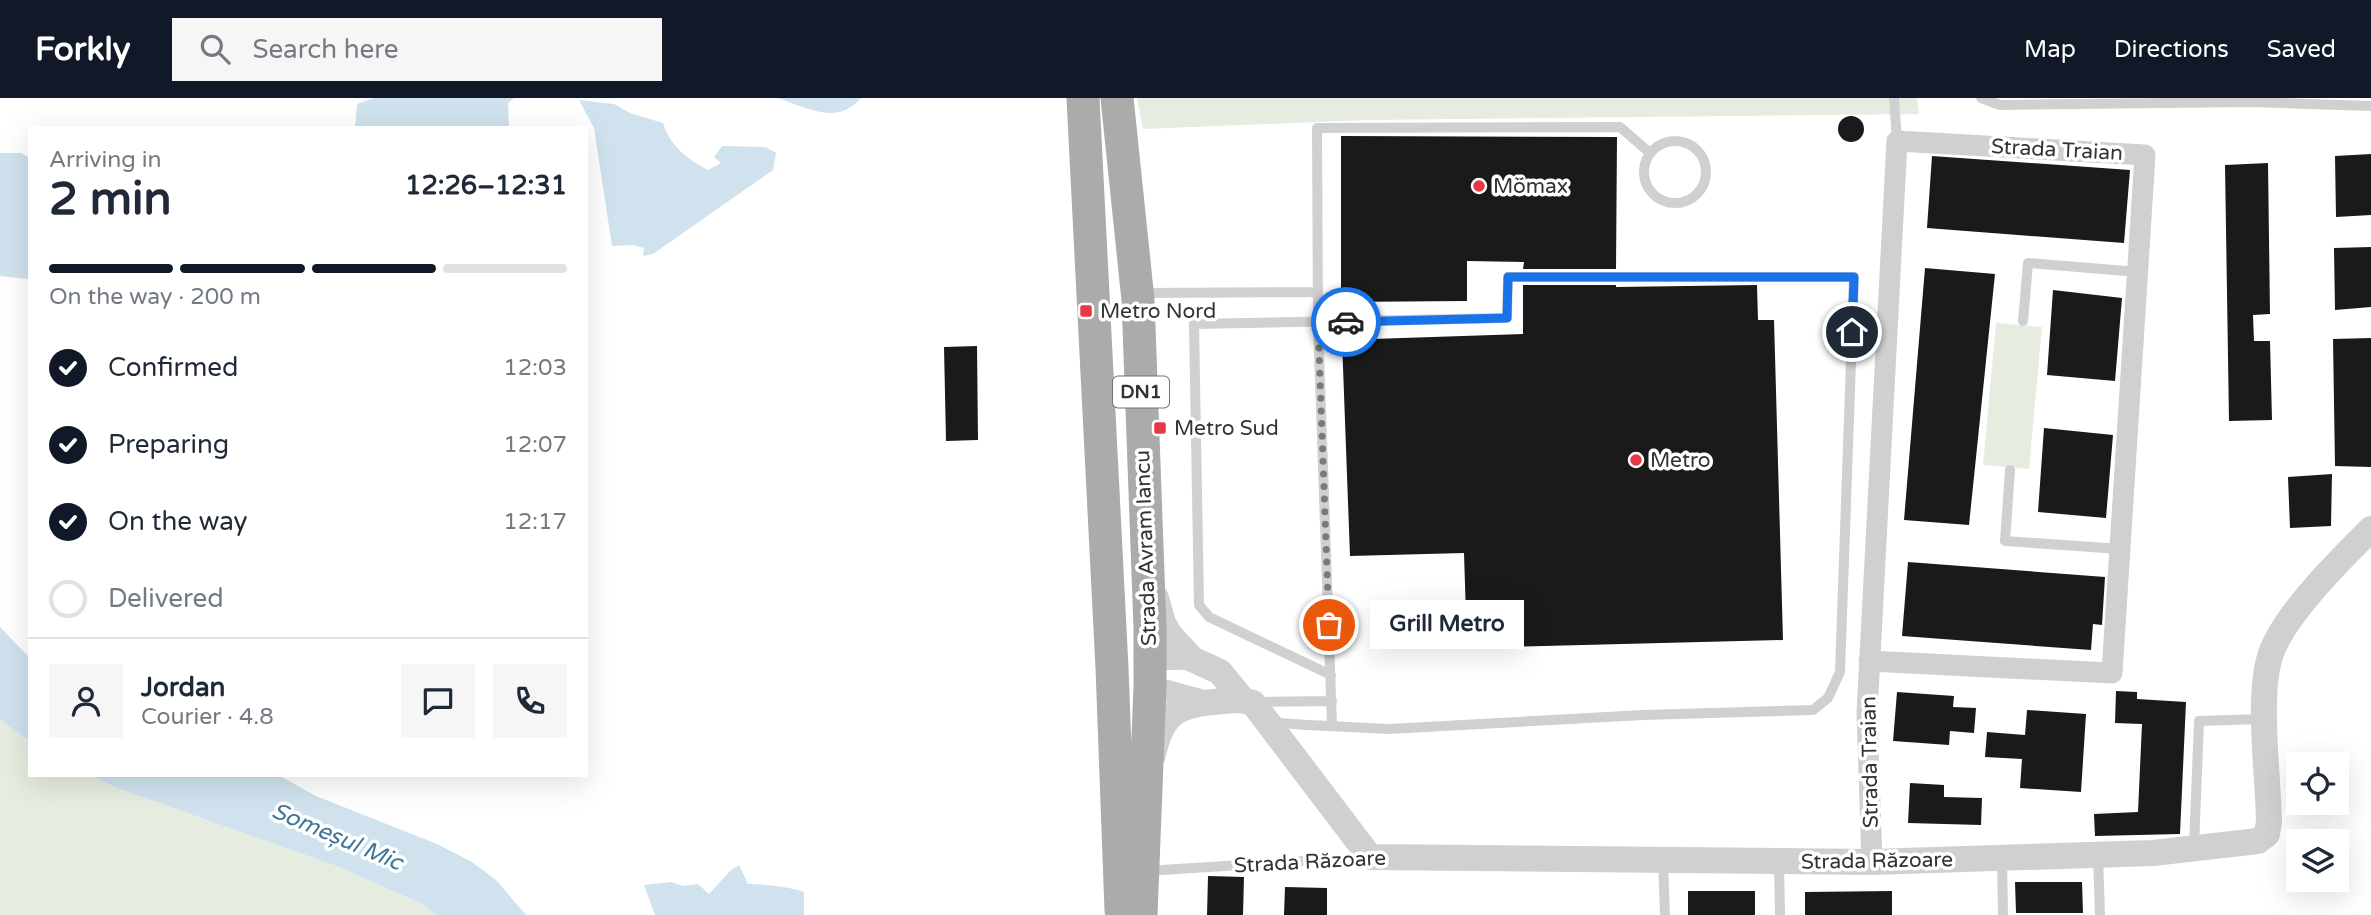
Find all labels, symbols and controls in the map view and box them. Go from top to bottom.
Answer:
search box [172,18,662,81]
text: Forkly [35,30,130,69]
icon: search [196,30,234,68]
text: Search here [252,34,399,65]
text: Map [2024,35,2076,64]
text: Directions [2114,35,2229,64]
text: Saved [2267,35,2336,64]
street label: Strada Traian [1990,134,2124,166]
text: Arriving in [49,146,162,174]
text: 12:26–12:31 [405,170,567,201]
text: 2 min [49,172,172,227]
place label: Mömax [1493,174,1568,199]
marker: Mömax [1471,178,1487,194]
text: On the way · 200 m [49,283,261,311]
courier [1311,287,1381,357]
place label: Metro Nord [1100,299,1216,324]
pin [1822,302,1882,362]
marker: Metro Nord [1078,303,1094,319]
icon: car [1327,303,1365,341]
icon: home [1833,313,1871,351]
icon: check [49,349,87,387]
text: Confirmed [108,352,238,383]
text: 12:03 [503,354,567,382]
road number: DN1 [1113,376,1169,408]
place label: Metro Sud [1174,416,1279,441]
marker: Metro Sud [1152,420,1168,436]
icon: check [49,426,87,464]
text: Preparing [108,429,229,460]
text: 12:07 [503,431,567,459]
place label: Metro [1650,448,1710,473]
street label: Strada Avram Iancu [1130,450,1162,646]
marker: Metro [1628,452,1644,468]
icon: check [49,503,87,541]
text: On the way [108,506,248,537]
text: 12:17 [503,508,567,536]
text: Delivered [108,583,224,614]
pin [1299,595,1359,655]
callout: Grill Metro [1371,601,1525,650]
icon: bag [1310,606,1348,644]
text: Grill Metro [1389,610,1505,638]
button: person [49,664,123,738]
button: chat [401,664,475,738]
button: phone [493,664,567,738]
text: Jordan [141,672,225,703]
street label: Strada Traian [1856,696,1884,828]
text: Courier · 4.8 [141,703,274,731]
map controls [2286,752,2349,892]
button: locate [2286,752,2349,815]
water label: Someșul Mic [268,797,409,878]
button: layers [2286,829,2349,892]
street label: Strada Răzoare [1233,846,1387,878]
street label: Strada Răzoare [1801,847,1953,875]

